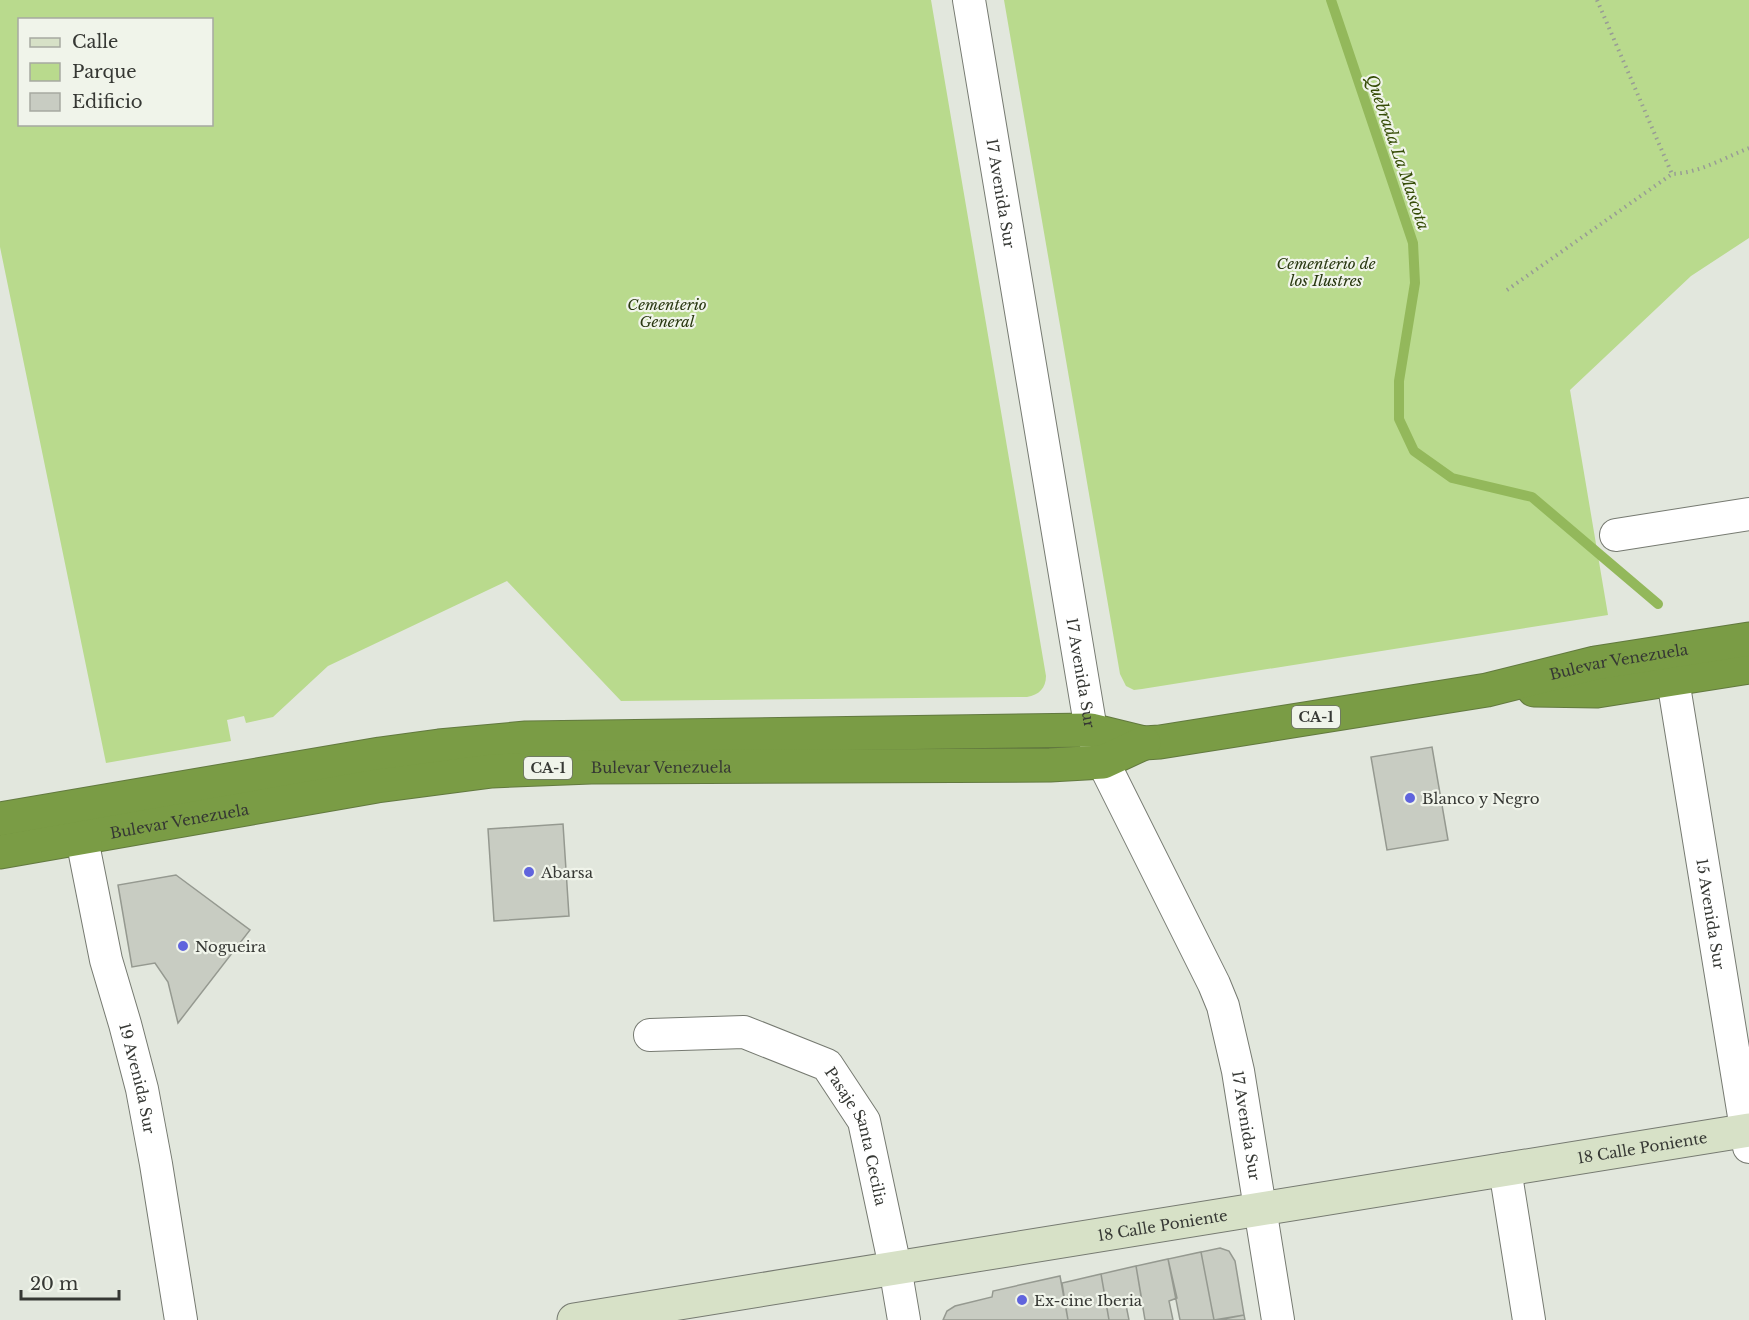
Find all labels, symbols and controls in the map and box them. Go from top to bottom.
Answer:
legend [18,18,213,126]
text: Calle [72,31,118,53]
text: Parque [72,61,137,83]
water label: Quebrada La Mascota [1362,72,1434,232]
text: Edificio [72,91,143,113]
street label: 17 Avenida Sur [983,137,1020,251]
park label: Cementerio de los Ilustres [1276,254,1376,290]
park label: Cementerio General [627,295,707,331]
street label: 17 Avenida Sur [1063,616,1100,730]
street label: Bulevar Venezuela [1547,639,1690,684]
road number: CA-1 [1292,706,1340,728]
road number: CA-1 [524,757,572,779]
street label: Bulevar Venezuela [591,757,732,777]
place label: Blanco y Negro [1422,789,1540,808]
marker: Blanco y Negro [1403,791,1417,805]
street label: Bulevar Venezuela [108,799,251,842]
street label: 15 Avenida Sur [1693,857,1730,972]
place label: Abarsa [540,863,594,882]
marker: Abarsa [522,865,536,879]
place label: Nogueira [195,937,267,956]
marker: Nogueira [176,939,190,953]
street label: 19 Avenida Sur [116,1021,160,1136]
street label: Pasaje Santa Cecilia [821,1063,891,1208]
street label: 17 Avenida Sur [1229,1069,1265,1183]
street label: 18 Calle Poniente [1576,1127,1709,1167]
street label: 18 Calle Poniente [1096,1205,1229,1245]
scale bar [21,1263,118,1301]
text: 20 m [30,1273,78,1295]
place label: Ex-cine Iberia [1034,1291,1143,1310]
marker: Ex-cine Iberia [1015,1293,1029,1307]

